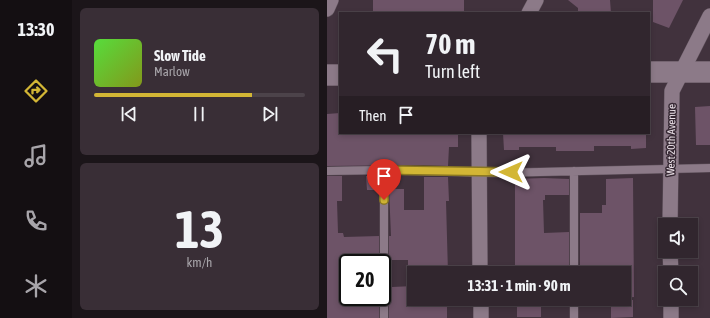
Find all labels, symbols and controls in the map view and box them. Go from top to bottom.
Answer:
text: 13:30 [17,19,55,40]
icon: left [359,28,411,80]
text: 70 m [425,28,475,60]
text: Slow Tide [154,47,206,64]
text: Turn left [425,61,480,82]
text: Marlow [154,64,190,79]
icon: directions [22,77,50,105]
icon: previous [118,103,140,125]
icon: pause [188,103,210,125]
icon: next [259,103,281,125]
icon: arrive [395,104,417,126]
street label: West 20th Avenue [664,104,678,176]
text: Then [359,107,387,124]
icon: music [22,142,50,170]
position arrow [490,151,532,193]
pin [367,159,401,200]
icon: arrive [373,165,395,187]
text: 13 [175,199,224,259]
icon: phone [22,207,50,235]
map controls [658,218,698,306]
button: sound [658,218,698,258]
speed limit sign: 20 [339,254,391,306]
text: km/h [187,255,212,270]
button: search [658,266,698,306]
icon: climate [22,272,50,300]
text: 13:31 · 1 min · 90 m [467,277,571,294]

